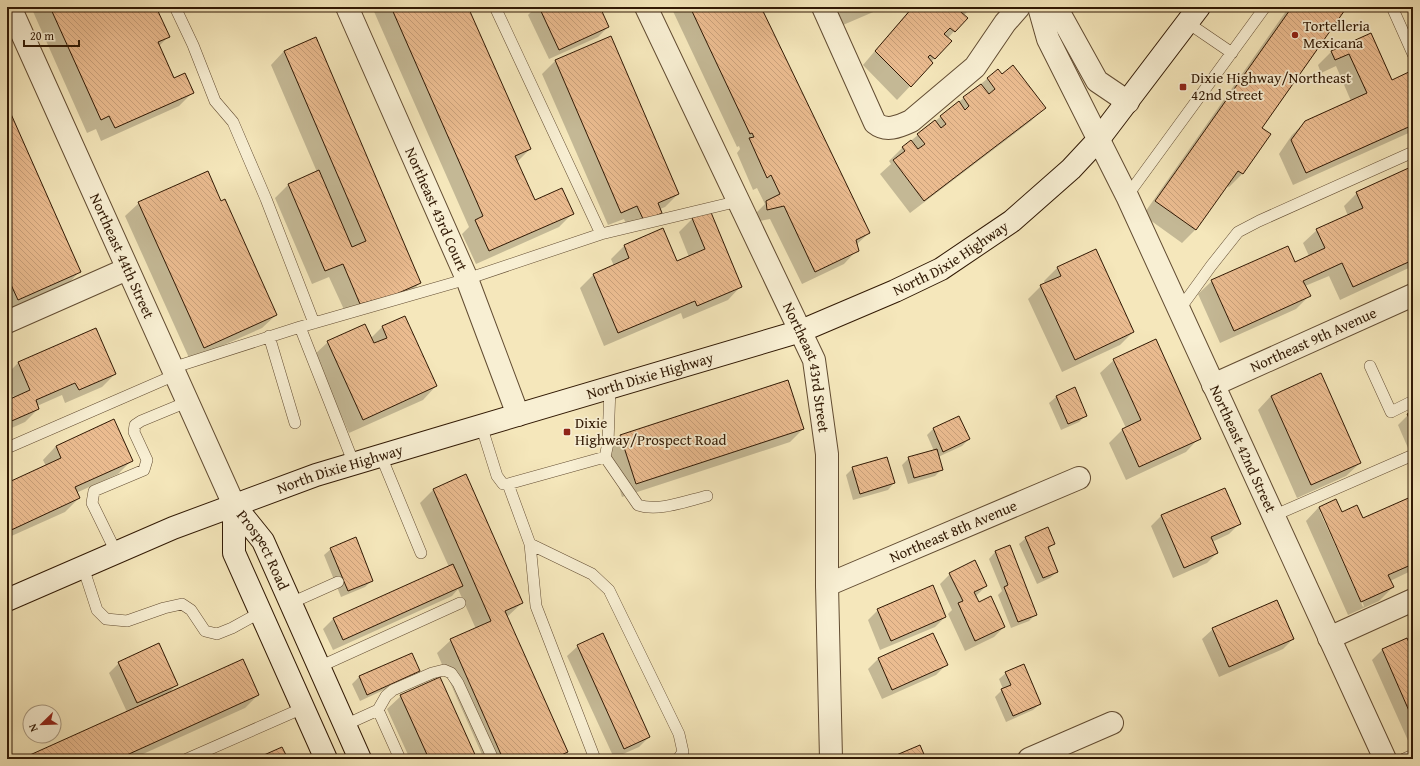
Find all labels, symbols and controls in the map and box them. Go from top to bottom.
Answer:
place label: Tortelleria Mexicana [1303,15,1370,53]
scale bar [24,22,79,48]
text: 20 m [30,27,54,44]
marker: Tortelleria Mexicana [1290,30,1300,40]
place label: Dixie Highway/Northeast 42nd Street [1191,67,1352,105]
marker: Dixie Highway/Northeast 42nd Street [1178,82,1188,92]
street label: Northeast 43rd Court [400,144,473,275]
street label: Northeast 44th Street [85,190,160,323]
street label: North Dixie Highway [889,215,1013,301]
street label: Northeast 43rd Street [778,298,835,434]
street label: Northeast 9th Avenue [1247,302,1380,377]
street label: North Dixie Highway [584,346,716,404]
street label: Northeast 42nd Street [1205,381,1282,516]
place label: Dixie Highway/Prospect Road [575,412,727,450]
marker: Dixie Highway/Prospect Road [562,427,572,437]
street label: North Dixie Highway [274,439,406,499]
street label: Northeast 8th Avenue [886,495,1020,567]
street label: Prospect Road [232,505,294,593]
north arrow [22,704,62,744]
text: N [24,721,42,734]

